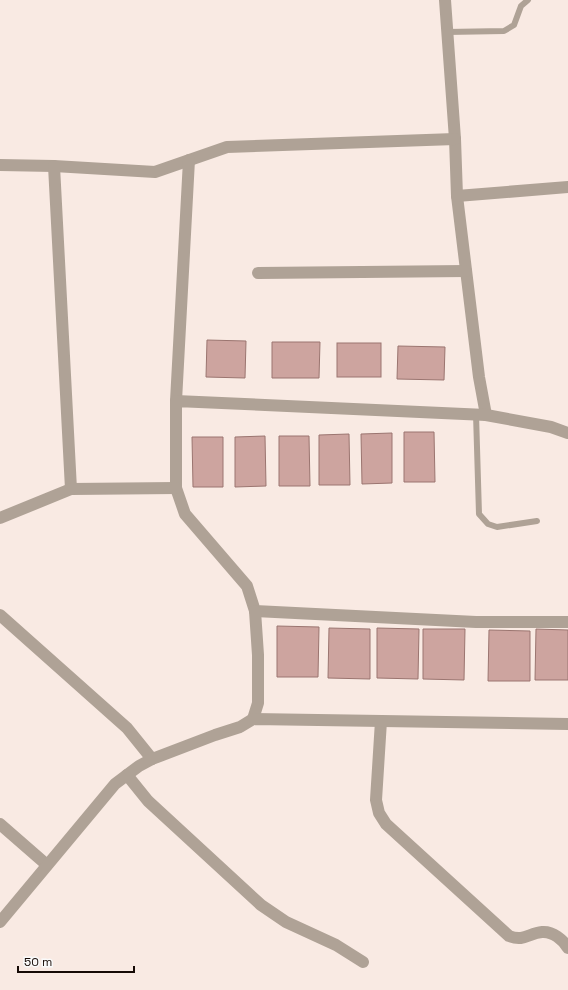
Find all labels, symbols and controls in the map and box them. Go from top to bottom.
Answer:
scale bar [18,948,134,974]
text: 50 m [24,954,52,970]

